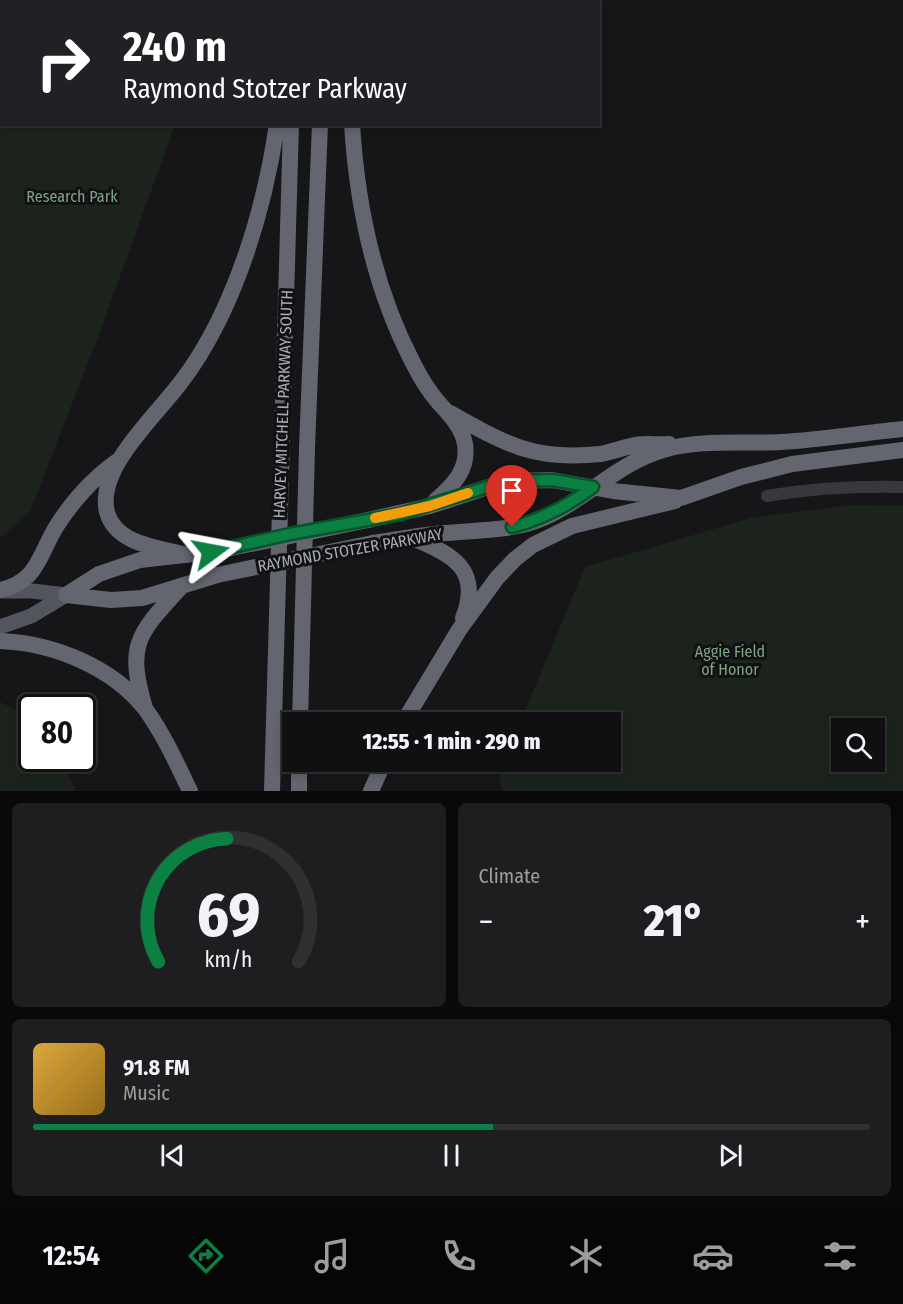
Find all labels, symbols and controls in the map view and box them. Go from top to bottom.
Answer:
text: 240 m [123,22,227,72]
icon: right [24,24,102,102]
text: Raymond Stotzer Parkway [123,73,407,105]
park label: Research Park [26,187,118,206]
street label: HARVEY MITCHELL PARKWAY SOUTH [270,289,296,519]
pin [486,465,537,527]
icon: arrive [495,474,528,507]
position arrow [179,520,243,584]
street label: RAYMOND STOTZER PARKWAY [256,524,444,576]
park label: Aggie Field of Honor [695,642,765,679]
speed limit sign: 80 [18,694,96,772]
map controls [831,718,885,772]
button: search [831,718,885,772]
text: 12:55 · 1 min · 290 m [363,728,540,755]
text: Climate [479,864,540,888]
text: 69 [197,878,261,953]
text: 21° [644,894,705,948]
text: − [479,902,493,942]
text: + [855,902,870,942]
text: km/h [205,947,253,973]
text: 91.8 FM [123,1054,190,1081]
text: Music [123,1081,170,1105]
icon: previous [156,1139,189,1172]
icon: pause [435,1139,468,1172]
icon: next [714,1139,747,1172]
icon: directions [185,1235,227,1277]
icon: music [311,1235,353,1277]
icon: phone [438,1235,480,1277]
icon: climate [565,1235,607,1277]
icon: car [692,1235,734,1277]
icon: filters [819,1235,861,1277]
text: 12:54 [42,1240,100,1272]

